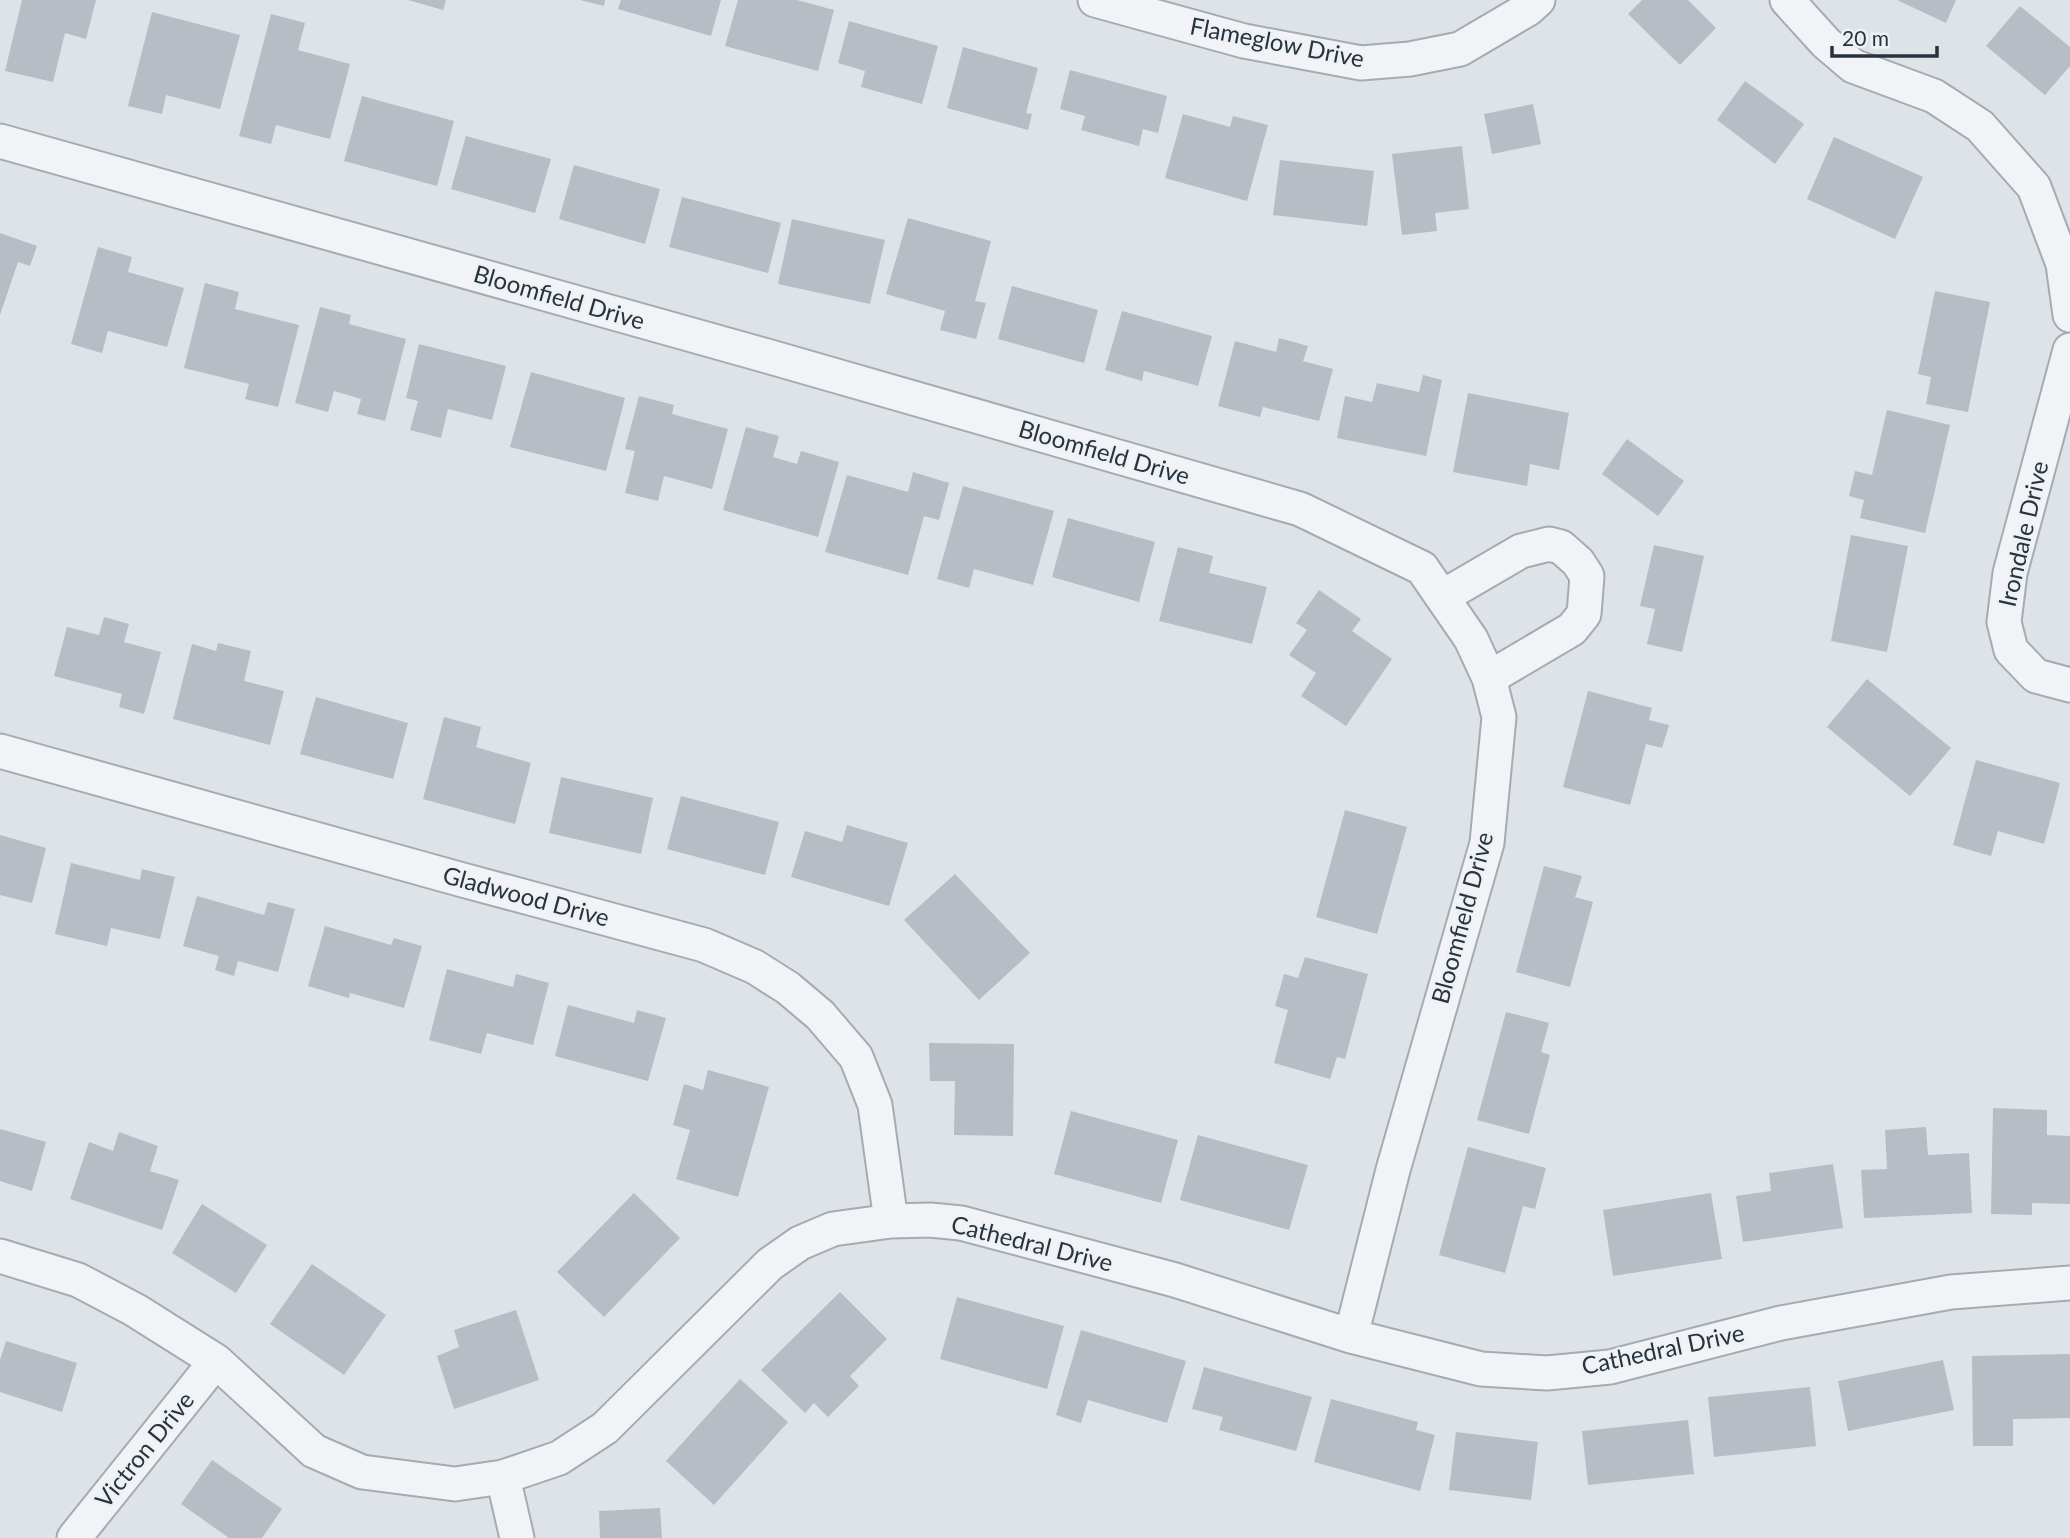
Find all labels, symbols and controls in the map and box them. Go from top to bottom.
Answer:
street label: Flameglow Drive [1188,10,1367,73]
scale bar [1832,14,1937,58]
text: 20 m [1842,25,1889,50]
street label: Bloomfield Drive [471,258,648,335]
street label: Bloomfield Drive [1016,413,1193,490]
street label: Irondale Drive [1992,458,2053,609]
street label: Bloomfield Drive [1425,829,1498,1007]
street label: Gladwood Drive [440,859,613,932]
street label: Cathedral Drive [949,1208,1116,1277]
street label: Cathedral Drive [1579,1317,1747,1380]
street label: Victron Drive [88,1385,199,1513]

